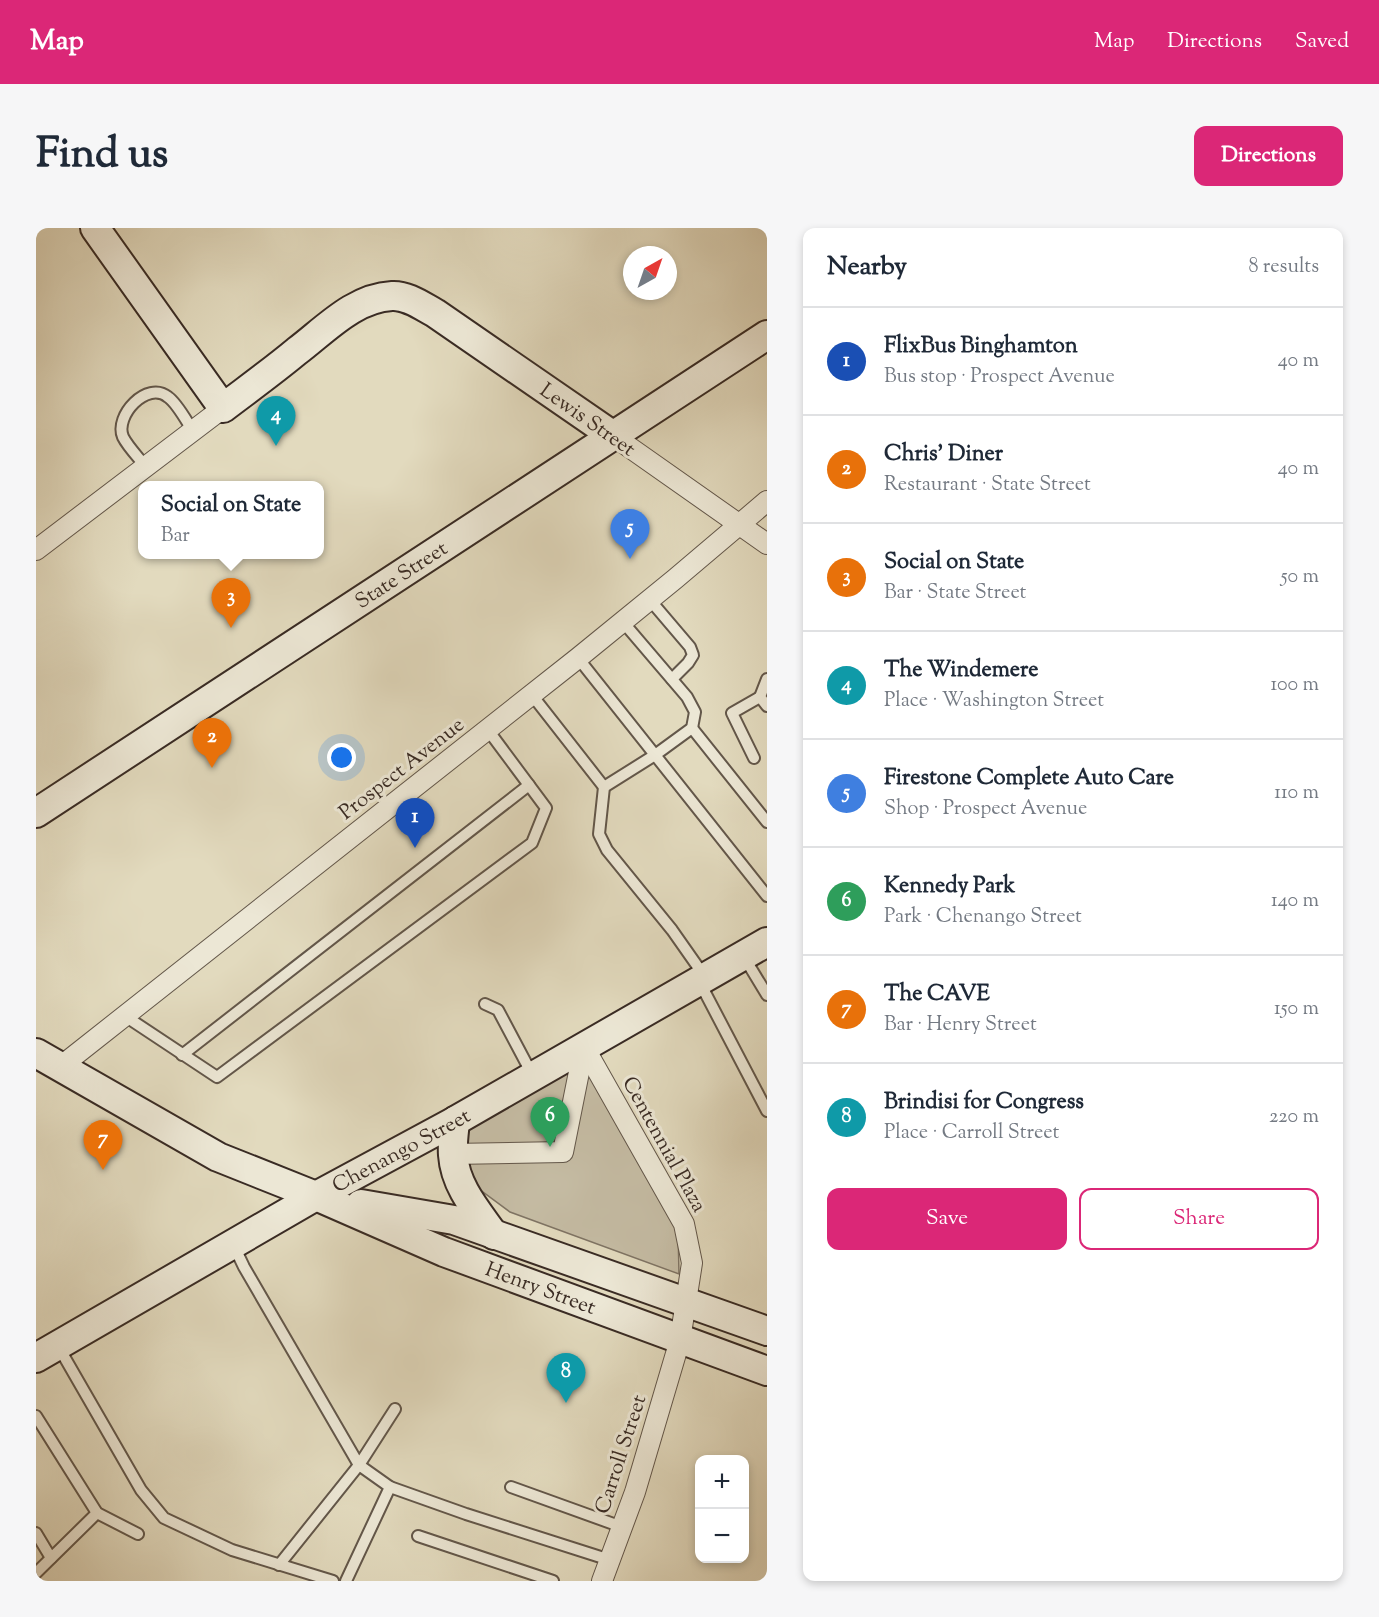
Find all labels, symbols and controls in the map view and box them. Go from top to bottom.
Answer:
text: Map [30,22,84,62]
text: Map [1094,27,1134,57]
text: Directions [1167,27,1262,57]
text: Saved [1295,27,1349,57]
text: Find us [36,126,168,186]
button: Directions [1194,126,1343,186]
north arrow [623,246,677,300]
text: Nearby [827,249,907,286]
text: 8 results [1248,253,1319,282]
text: FlixBus Binghamton [884,331,1078,363]
text: 1 [843,347,850,376]
text: 40 m [1278,347,1319,376]
text: Bus stop · Prospect Avenue [884,363,1115,392]
street label: Lewis Street [533,377,641,465]
pin: 4 [256,396,296,446]
text: Chris' Diner [884,439,1003,471]
text: 2 [842,455,851,484]
text: 40 m [1278,455,1319,484]
text: Restaurant · State Street [884,471,1091,500]
popup [138,481,324,559]
text: Social on State [161,490,301,522]
pin: 5 [610,510,650,559]
text: Bar [161,522,190,551]
street label: State Street [350,535,454,617]
text: Social on State [884,547,1024,579]
text: 3 [842,563,851,592]
text: 50 m [1281,563,1319,592]
pin: 3 [212,578,250,628]
text: Bar · State Street [884,579,1026,608]
text: The Windemere [884,655,1038,687]
text: 4 [841,671,852,700]
text: 100 m [1270,671,1319,700]
text: Place · Washington Street [884,687,1104,716]
street label: Prospect Avenue [333,711,471,828]
pin: 2 [192,718,231,768]
your location [327,743,356,772]
text: Firestone Complete Auto Care [884,763,1174,795]
text: 5 [843,779,850,808]
text: 110 m [1274,779,1319,808]
text: Shop · Prospect Avenue [884,795,1087,824]
pin: 1 [396,798,434,848]
text: Kennedy Park [884,871,1015,903]
text: 6 [842,887,851,916]
text: 140 m [1271,887,1319,916]
text: Park · Chenango Street [884,903,1082,932]
text: The CAVE [884,979,990,1011]
text: 7 [841,995,852,1024]
text: 150 m [1274,995,1319,1024]
text: Bar · Henry Street [884,1011,1037,1040]
street label: Centennial Plaza [614,1072,713,1219]
text: Brindisi for Congress [884,1087,1084,1119]
pin: 6 [530,1098,570,1147]
street label: Chenango Street [327,1102,477,1202]
text: 8 [842,1103,852,1132]
text: 220 m [1269,1103,1319,1132]
text: Place · Carroll Street [884,1119,1059,1148]
pin: 7 [84,1120,122,1170]
button: Save [827,1188,1067,1250]
button: Share [1079,1188,1319,1250]
street label: Henry Street [481,1255,600,1324]
pin: 8 [546,1354,586,1403]
street label: Carroll Street [589,1391,655,1518]
map controls [695,1455,749,1563]
button: + [695,1455,749,1509]
button: − [695,1509,749,1563]

